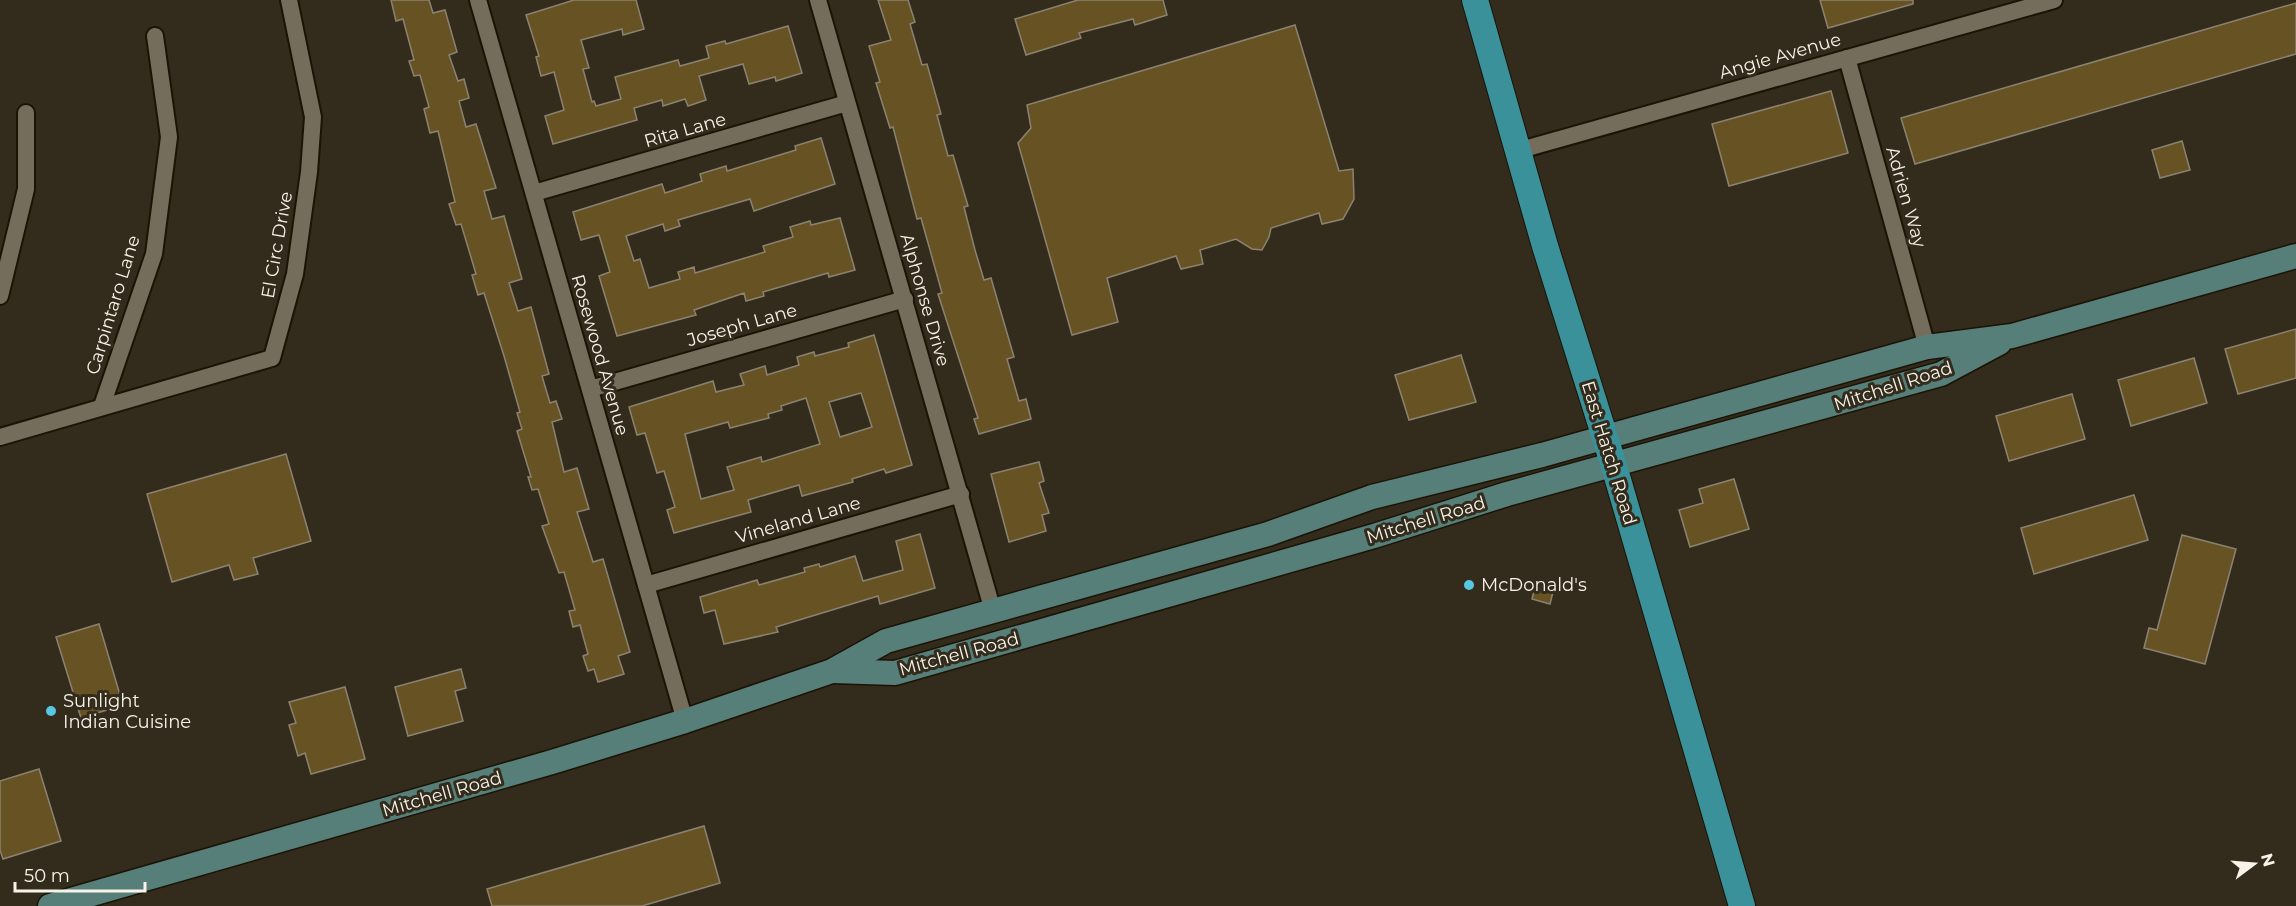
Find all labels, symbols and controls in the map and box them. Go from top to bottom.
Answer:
street label: Angie Avenue [1717,28,1844,84]
street label: Rita Lane [641,108,729,152]
street label: Adrien Way [1881,144,1931,250]
street label: El Circ Drive [257,190,297,300]
street label: Alphonse Drive [896,231,955,369]
street label: Carpintaro Lane [81,233,145,377]
street label: Rosewood Avenue [566,272,634,438]
street label: Joseph Lane [684,299,800,351]
street label: Mitchell Road [1831,356,1955,416]
street label: East Hatch Road [1577,378,1641,528]
street label: Mitchell Road [1364,491,1488,549]
street label: Vineland Lane [733,492,863,548]
place label: McDonald's [1481,574,1587,596]
marker: McDonald's [1462,578,1476,592]
street label: Mitchell Road [897,627,1021,681]
place label: Sunlight Indian Cuisine [63,690,191,733]
marker: Sunlight Indian Cuisine [44,704,58,718]
street label: Mitchell Road [380,766,504,822]
north arrow [2224,834,2284,894]
text: N [2257,851,2279,869]
scale bar [15,855,146,893]
text: 50 m [24,865,70,887]

